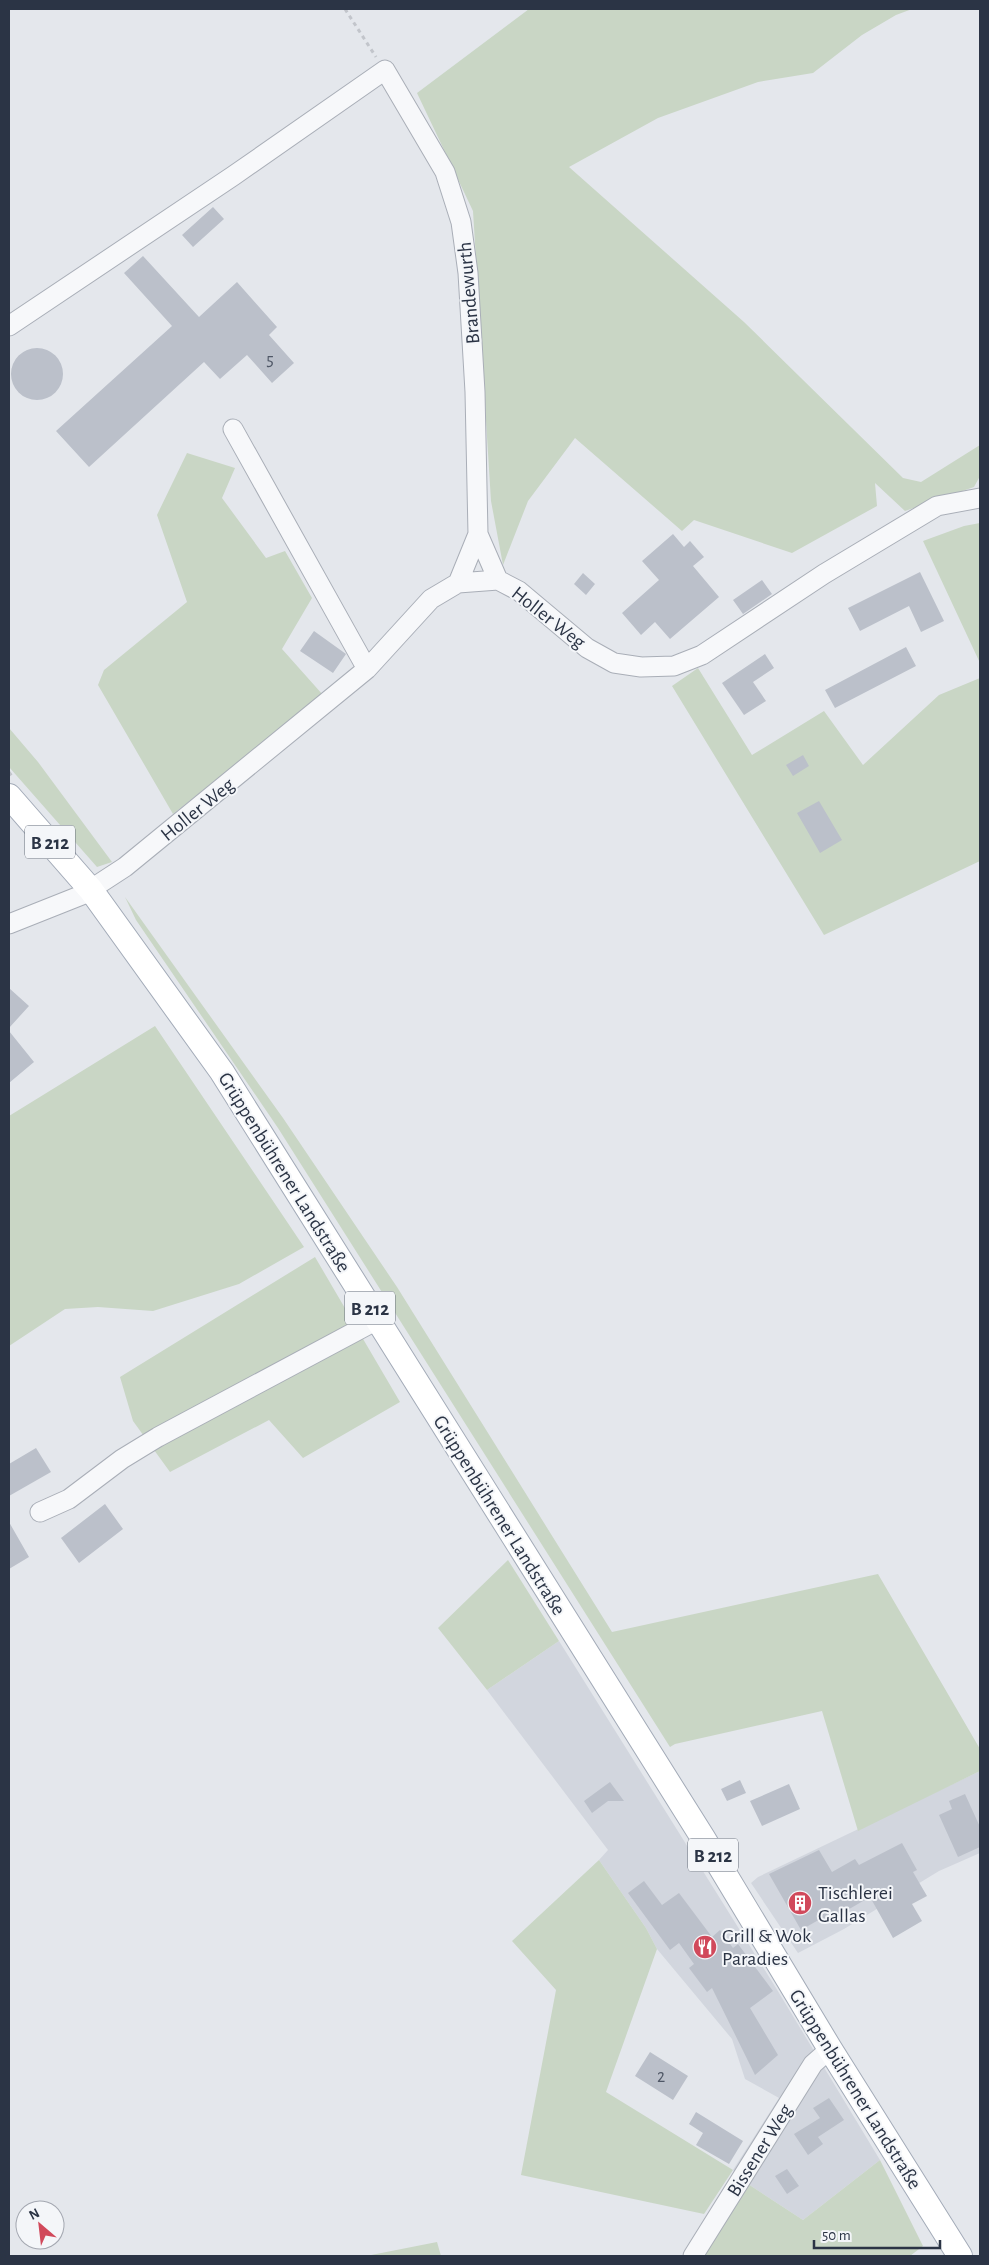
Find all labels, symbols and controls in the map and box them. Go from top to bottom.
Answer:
street label: Brandewurth [455,241,483,345]
house number: 5 [266,351,274,369]
street label: Holler Weg [508,583,589,653]
street label: Holler Weg [157,774,238,845]
road number: B 212 [25,826,75,859]
street label: Grüppenbührener Landstraße [214,1069,354,1276]
road number: B 212 [345,1292,395,1325]
street label: Grüppenbührener Landstraße [429,1412,569,1619]
road number: B 212 [688,1838,738,1872]
place label: Tischlerei Gallas [818,1883,893,1926]
building icon: Tischlerei Gallas [787,1890,813,1916]
place label: Grill & Wok Paradies [722,1926,811,1969]
restaurant icon: Grill & Wok Paradies [692,1934,718,1960]
street label: Grüppenbührener Landstraße [785,1986,925,2193]
house number: 2 [657,2068,665,2086]
street label: Bissener Weg [724,2101,796,2200]
north arrow [15,2200,65,2250]
text: N [27,2206,42,2223]
scale bar [814,2218,940,2250]
text: 50 m [822,2228,851,2243]

